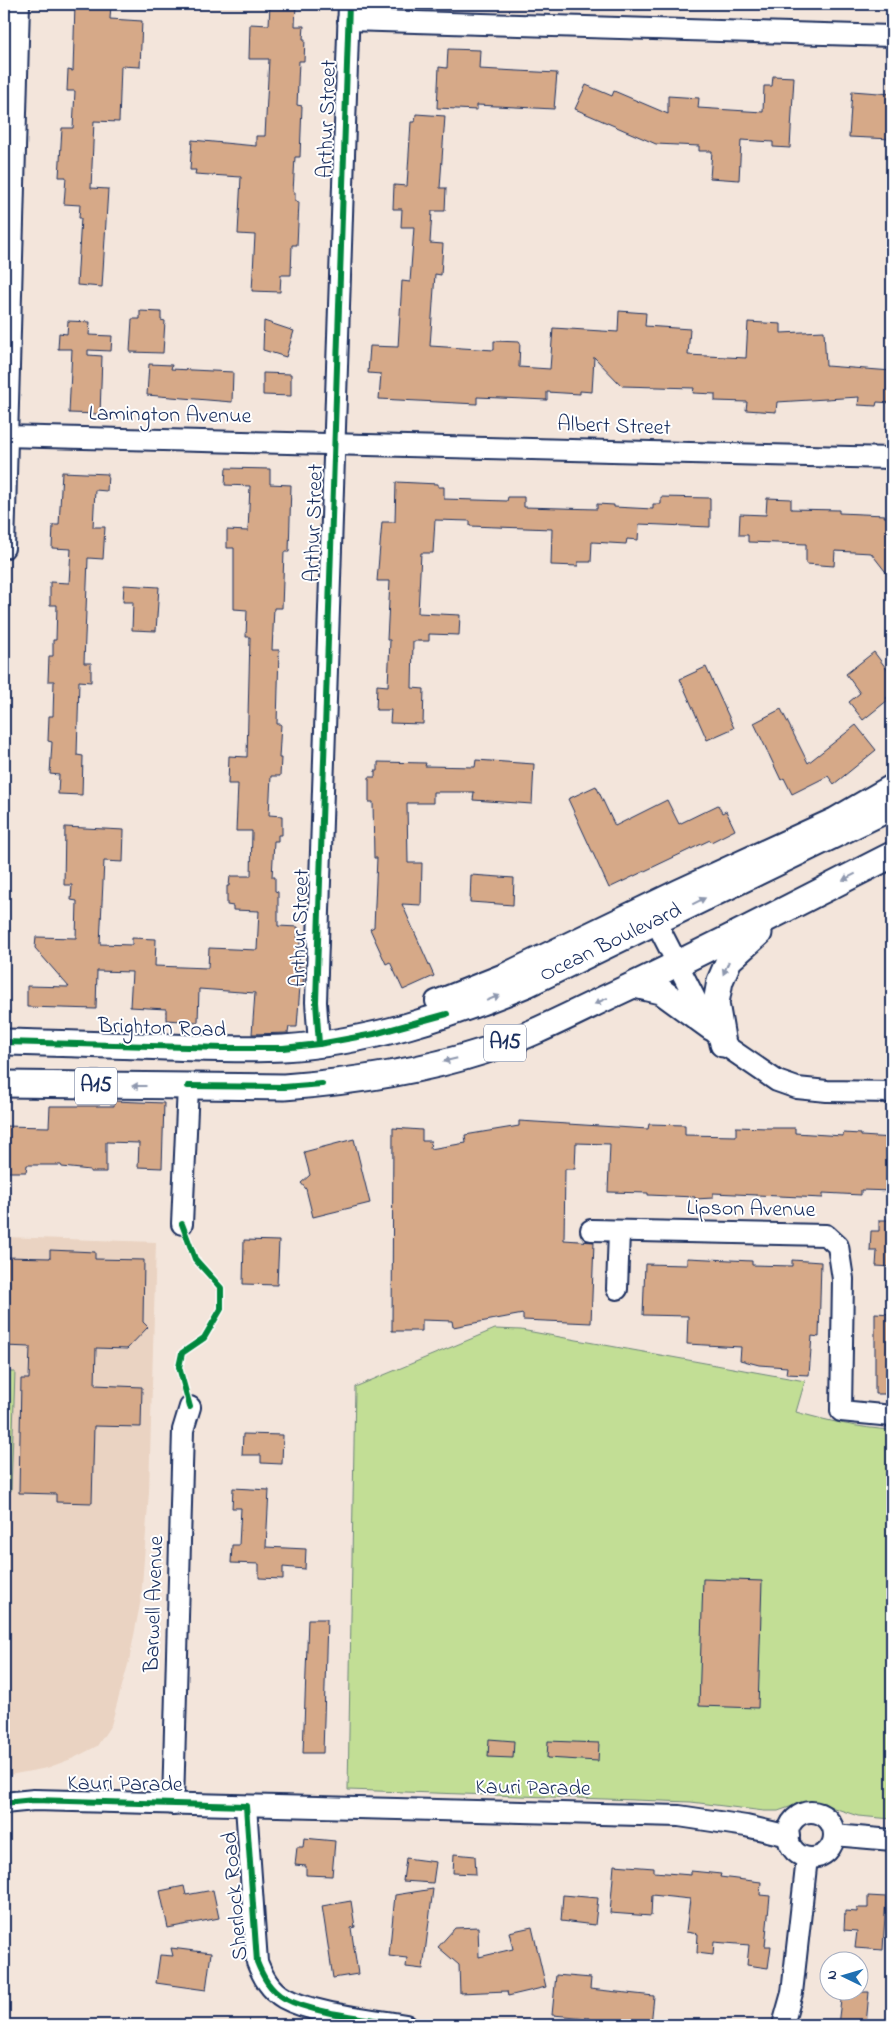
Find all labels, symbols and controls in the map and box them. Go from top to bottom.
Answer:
street label: Arthur Street [310,59,346,179]
street label: Lamington Avenue [88,399,252,434]
street label: Albert Street [557,409,672,445]
street label: Arthur Street [297,463,333,583]
street label: Arthur Street [283,868,319,988]
one-way arrow [842,873,856,881]
street label: Ocean Boulevard [535,895,688,991]
one-way arrow [692,897,707,905]
one-way arrow [721,961,729,975]
one-way arrow [486,994,501,1002]
one-way arrow [594,997,608,1005]
street label: Brighton Road [96,1011,227,1048]
road number: A15 [484,1024,526,1062]
one-way arrow [442,1056,457,1064]
road number: A15 [75,1068,117,1104]
one-way arrow [131,1082,147,1090]
street label: Lipson Avenue [686,1193,816,1227]
street label: Barwell Avenue [137,1535,173,1674]
street label: Kauri Parade [67,1768,183,1802]
street label: Kauri Parade [475,1772,591,1806]
street label: Sherlock Road [214,1830,258,1962]
north arrow [818,1952,868,2002]
text: N [822,1969,843,1981]

